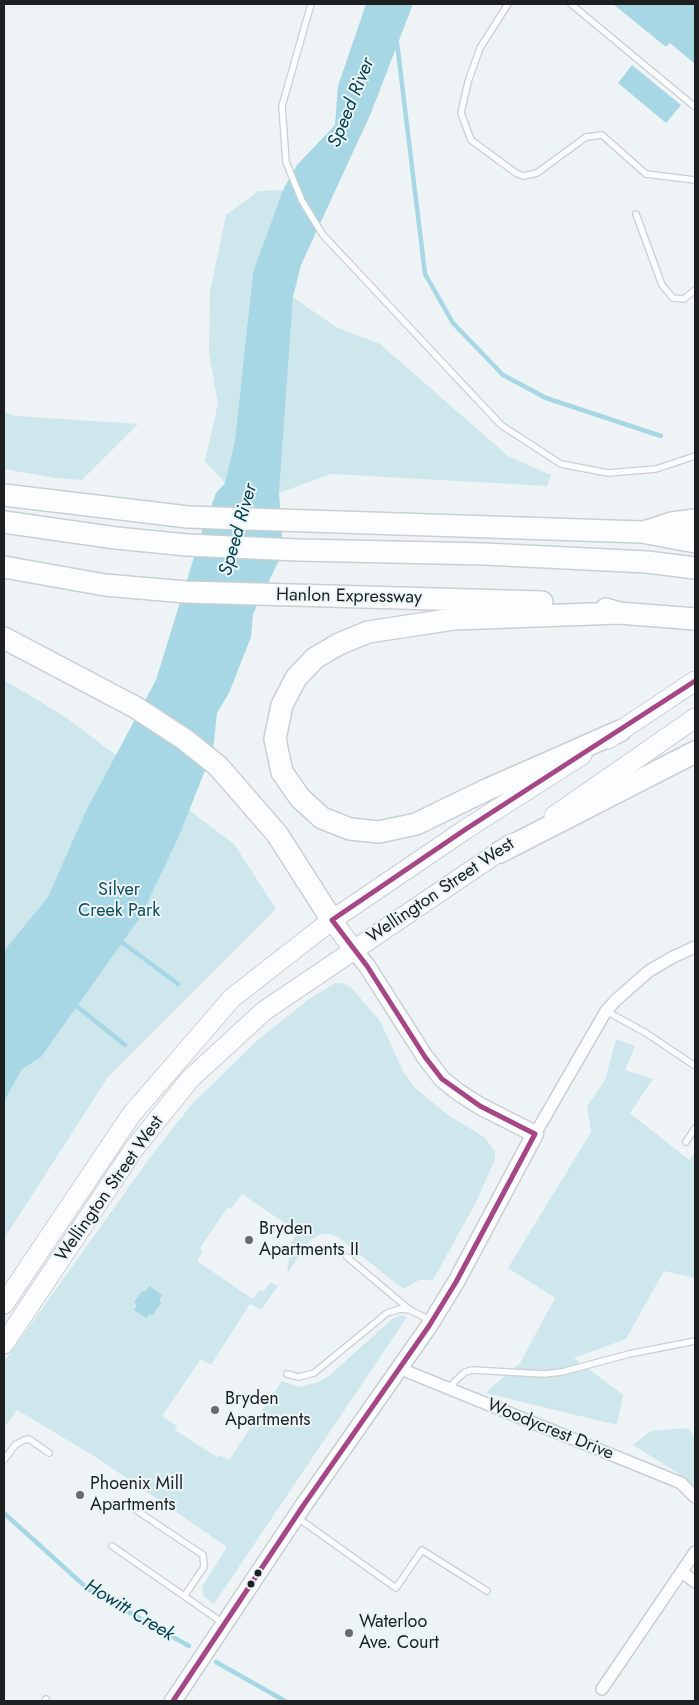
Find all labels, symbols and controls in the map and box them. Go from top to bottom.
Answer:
water label: Speed River [324,55,380,151]
water label: Speed River [215,481,263,579]
street label: Hanlon Expressway [276,585,422,609]
street label: Wellington Street West [363,834,519,948]
park label: Silver Creek Park [78,880,160,922]
street label: Wellington Street West [52,1112,168,1266]
place label: Bryden Apartments II [259,1219,359,1262]
marker: Bryden Apartments II [243,1234,255,1246]
place label: Bryden Apartments [225,1389,311,1432]
street label: Woodycrest Drive [484,1395,616,1465]
marker: Bryden Apartments [209,1404,221,1416]
place label: Phoenix Mill Apartments [90,1474,183,1516]
marker: Phoenix Mill Apartments [74,1489,86,1501]
unlabelled marker [253,1568,263,1578]
water label: Howitt Creek [80,1575,178,1647]
unlabelled marker [246,1579,256,1589]
place label: Waterloo Ave. Court [359,1612,439,1655]
marker: Waterloo Ave. Court [343,1627,355,1639]

